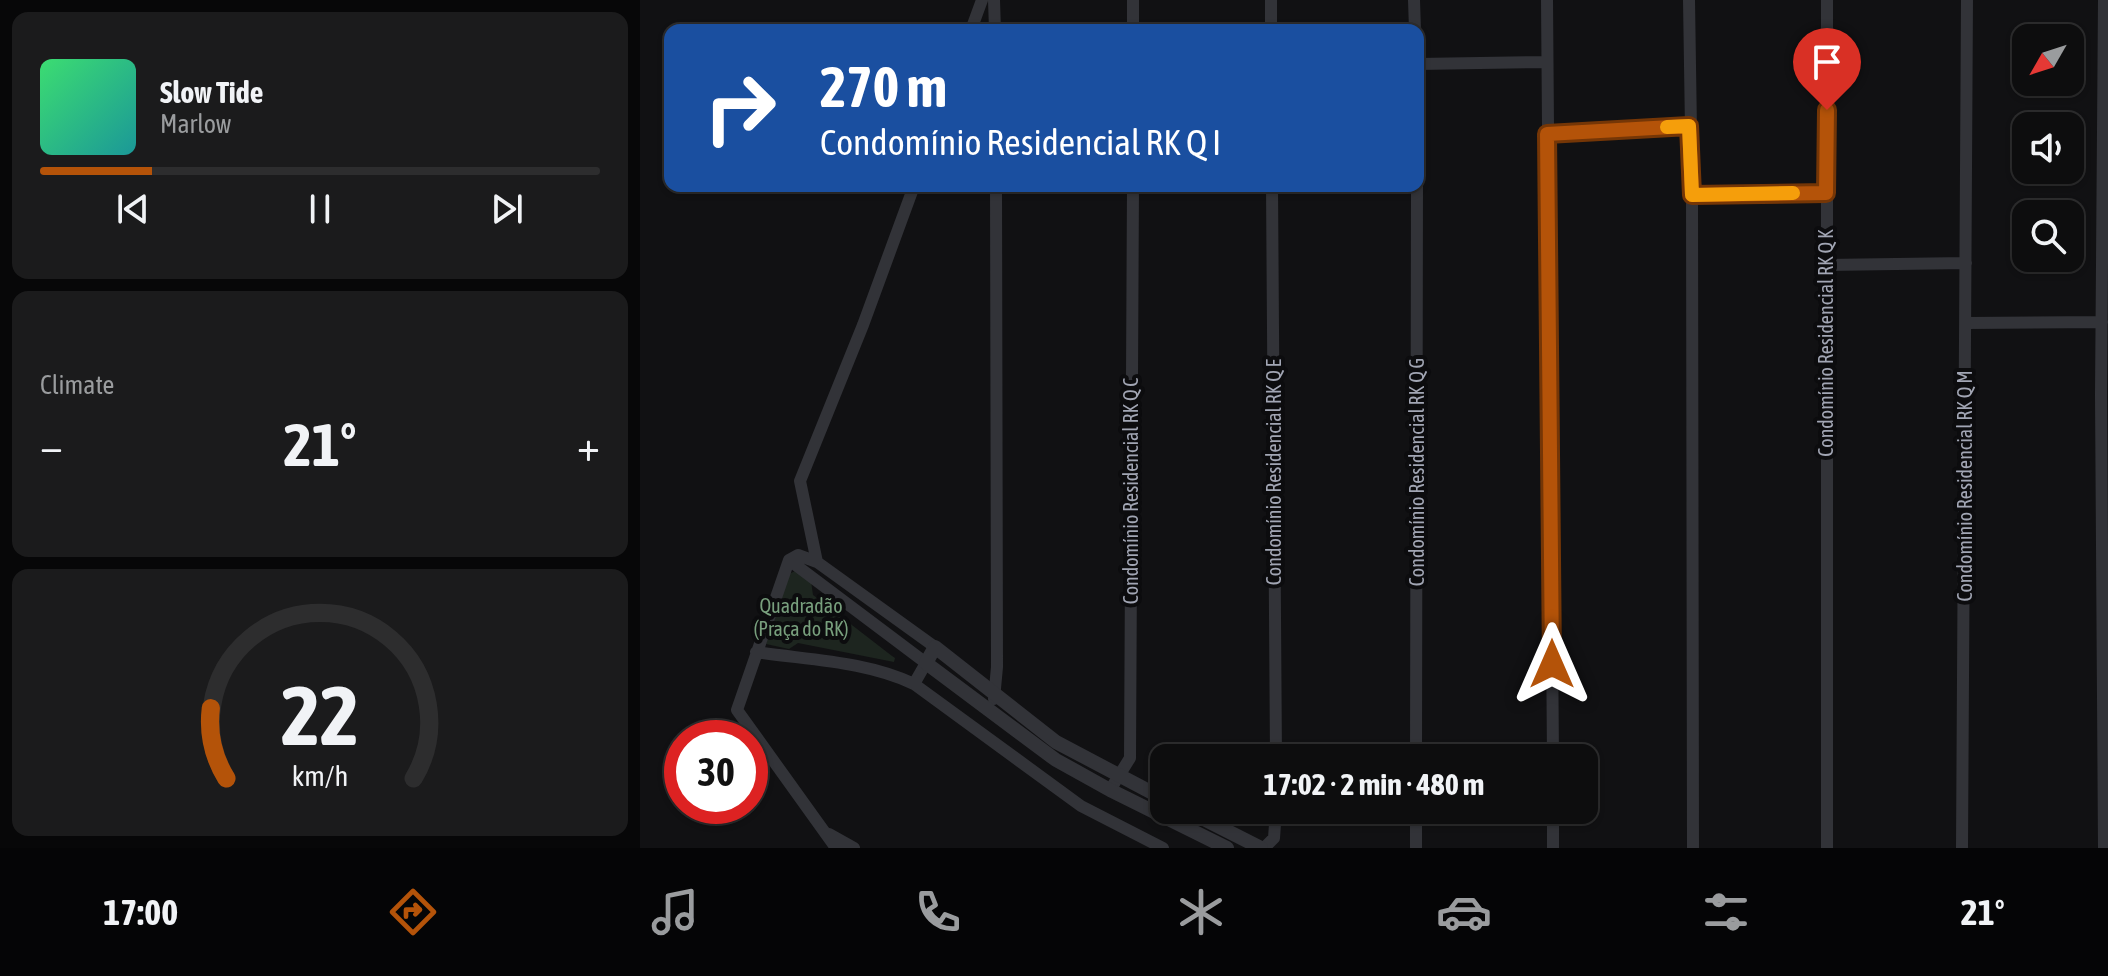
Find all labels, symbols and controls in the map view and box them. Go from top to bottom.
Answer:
north arrow [2012,24,2084,96]
map controls [2012,24,2084,272]
pin [1793,28,1861,110]
icon: arrive [1805,40,1849,84]
text: 270 m [820,55,947,119]
icon: right [688,56,792,160]
text: Slow Tide [160,75,263,109]
text: Marlow [160,109,231,139]
button: sound [2012,112,2084,184]
text: Condomínio Residencial RK Q I [820,121,1221,163]
icon: previous [111,187,155,231]
icon: pause [298,187,342,231]
icon: next [485,187,529,231]
button: search [2012,200,2084,272]
street label: Condomínio Residencial RK Q K [1814,229,1837,457]
street label: Condomínio Residencial RK Q E [1262,358,1285,585]
street label: Condomínio Residencial RK Q G [1405,358,1428,586]
text: Climate [40,370,114,400]
street label: Condomínio Residencial RK Q M [1953,370,1976,602]
street label: Condomínio Residencial RK Q C [1119,378,1142,604]
text: 21° [284,410,356,479]
text: − [40,420,63,470]
text: + [577,420,600,470]
park label: Quadradão (Praça do RK) [753,594,849,640]
position arrow [1510,622,1594,706]
text: 22 [281,666,359,762]
speed limit sign: 30 [664,720,768,824]
text: km/h [292,759,348,792]
text: 17:02 · 2 min · 480 m [1264,767,1484,801]
icon: directions [385,884,441,940]
icon: music [647,884,703,940]
icon: phone [910,884,966,940]
icon: climate [1173,884,1229,940]
icon: car [1436,884,1492,940]
icon: filters [1698,884,1754,940]
text: 17:00 [103,891,178,933]
text: 21° [1961,891,2005,933]

